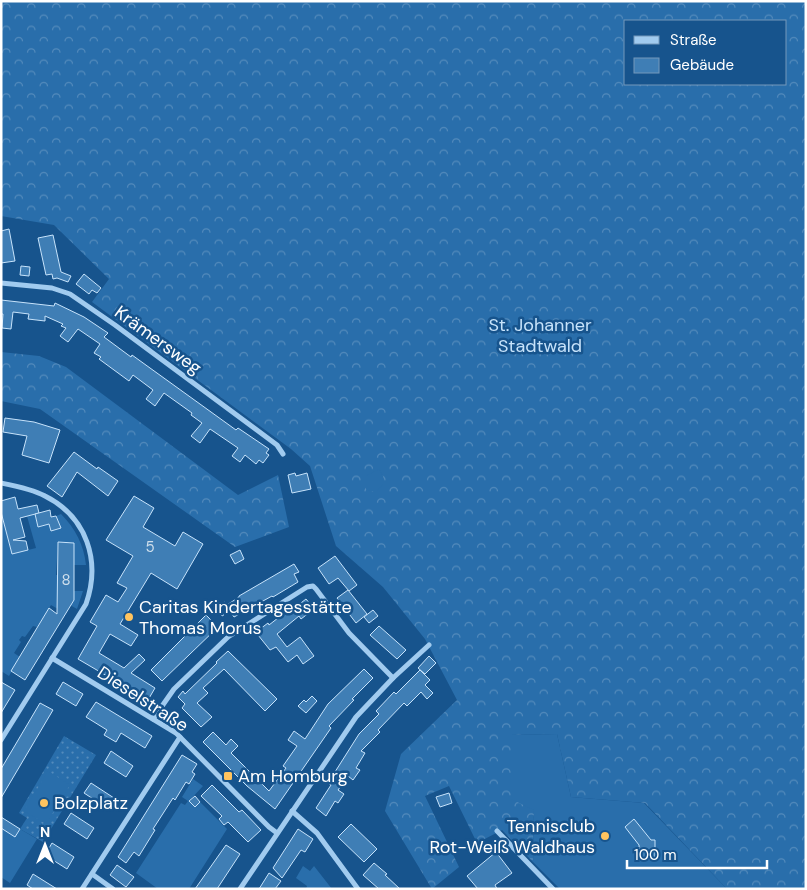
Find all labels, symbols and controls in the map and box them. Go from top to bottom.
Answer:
legend [624,20,787,85]
text: Straße [670,30,717,50]
text: Gebäude [670,55,734,75]
street label: Krämersweg [110,300,206,380]
park label: St. Johanner Stadtwald [488,313,592,358]
house number: 5 [145,537,155,557]
house number: 8 [61,570,71,590]
place label: Caritas Kindertagesstätte Thomas Morus [139,595,352,640]
marker: Caritas Kindertagesstätte Thomas Morus [123,611,135,623]
street label: Dieselstraße [93,661,193,737]
place label: Am Homburg [238,764,348,788]
marker: Am Homburg [222,770,234,782]
place label: Bolzplatz [54,791,128,815]
marker: Bolzplatz [38,797,50,809]
place label: Tennisclub Rot-Weiß Waldhaus [430,814,595,859]
north arrow [20,820,70,870]
text: N [40,823,50,841]
marker: Tennisclub Rot-Weiß Waldhaus [599,830,611,842]
scale bar [627,838,767,870]
text: 100 m [634,845,677,865]

